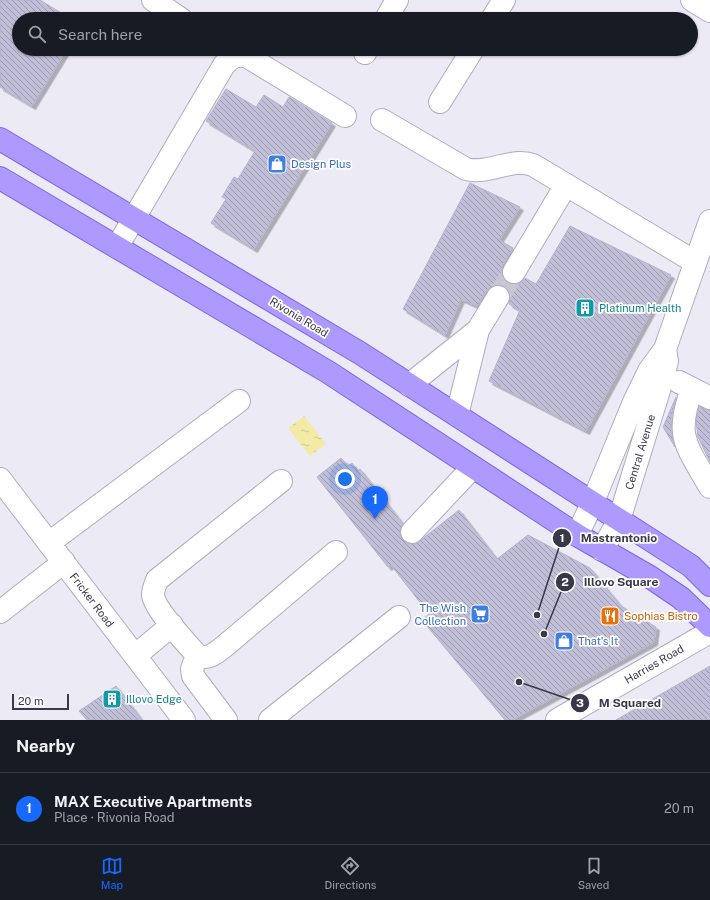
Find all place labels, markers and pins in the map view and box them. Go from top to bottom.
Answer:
shop icon: Design Plus [266,153,288,175]
place label: Design Plus [291,158,352,170]
building icon: Platinum Health [574,297,596,319]
place label: Platinum Health [599,302,681,314]
pin: 1 [362,486,388,519]
callout: Mastrantonio [552,526,665,550]
callout: Illovo Square [555,570,666,594]
place label: The Wish Collection [414,602,466,627]
supermarket icon: The Wish Collection [469,603,491,625]
restaurant icon: Sophias Bistro [599,605,621,627]
place label: Sophias Bistro [624,610,698,622]
shop icon: That's It [553,630,575,652]
place label: That's It [578,635,618,647]
building icon: Illovo Edge [101,688,123,710]
callout: M Squared [570,691,669,715]
place label: Illovo Edge [126,693,182,705]

